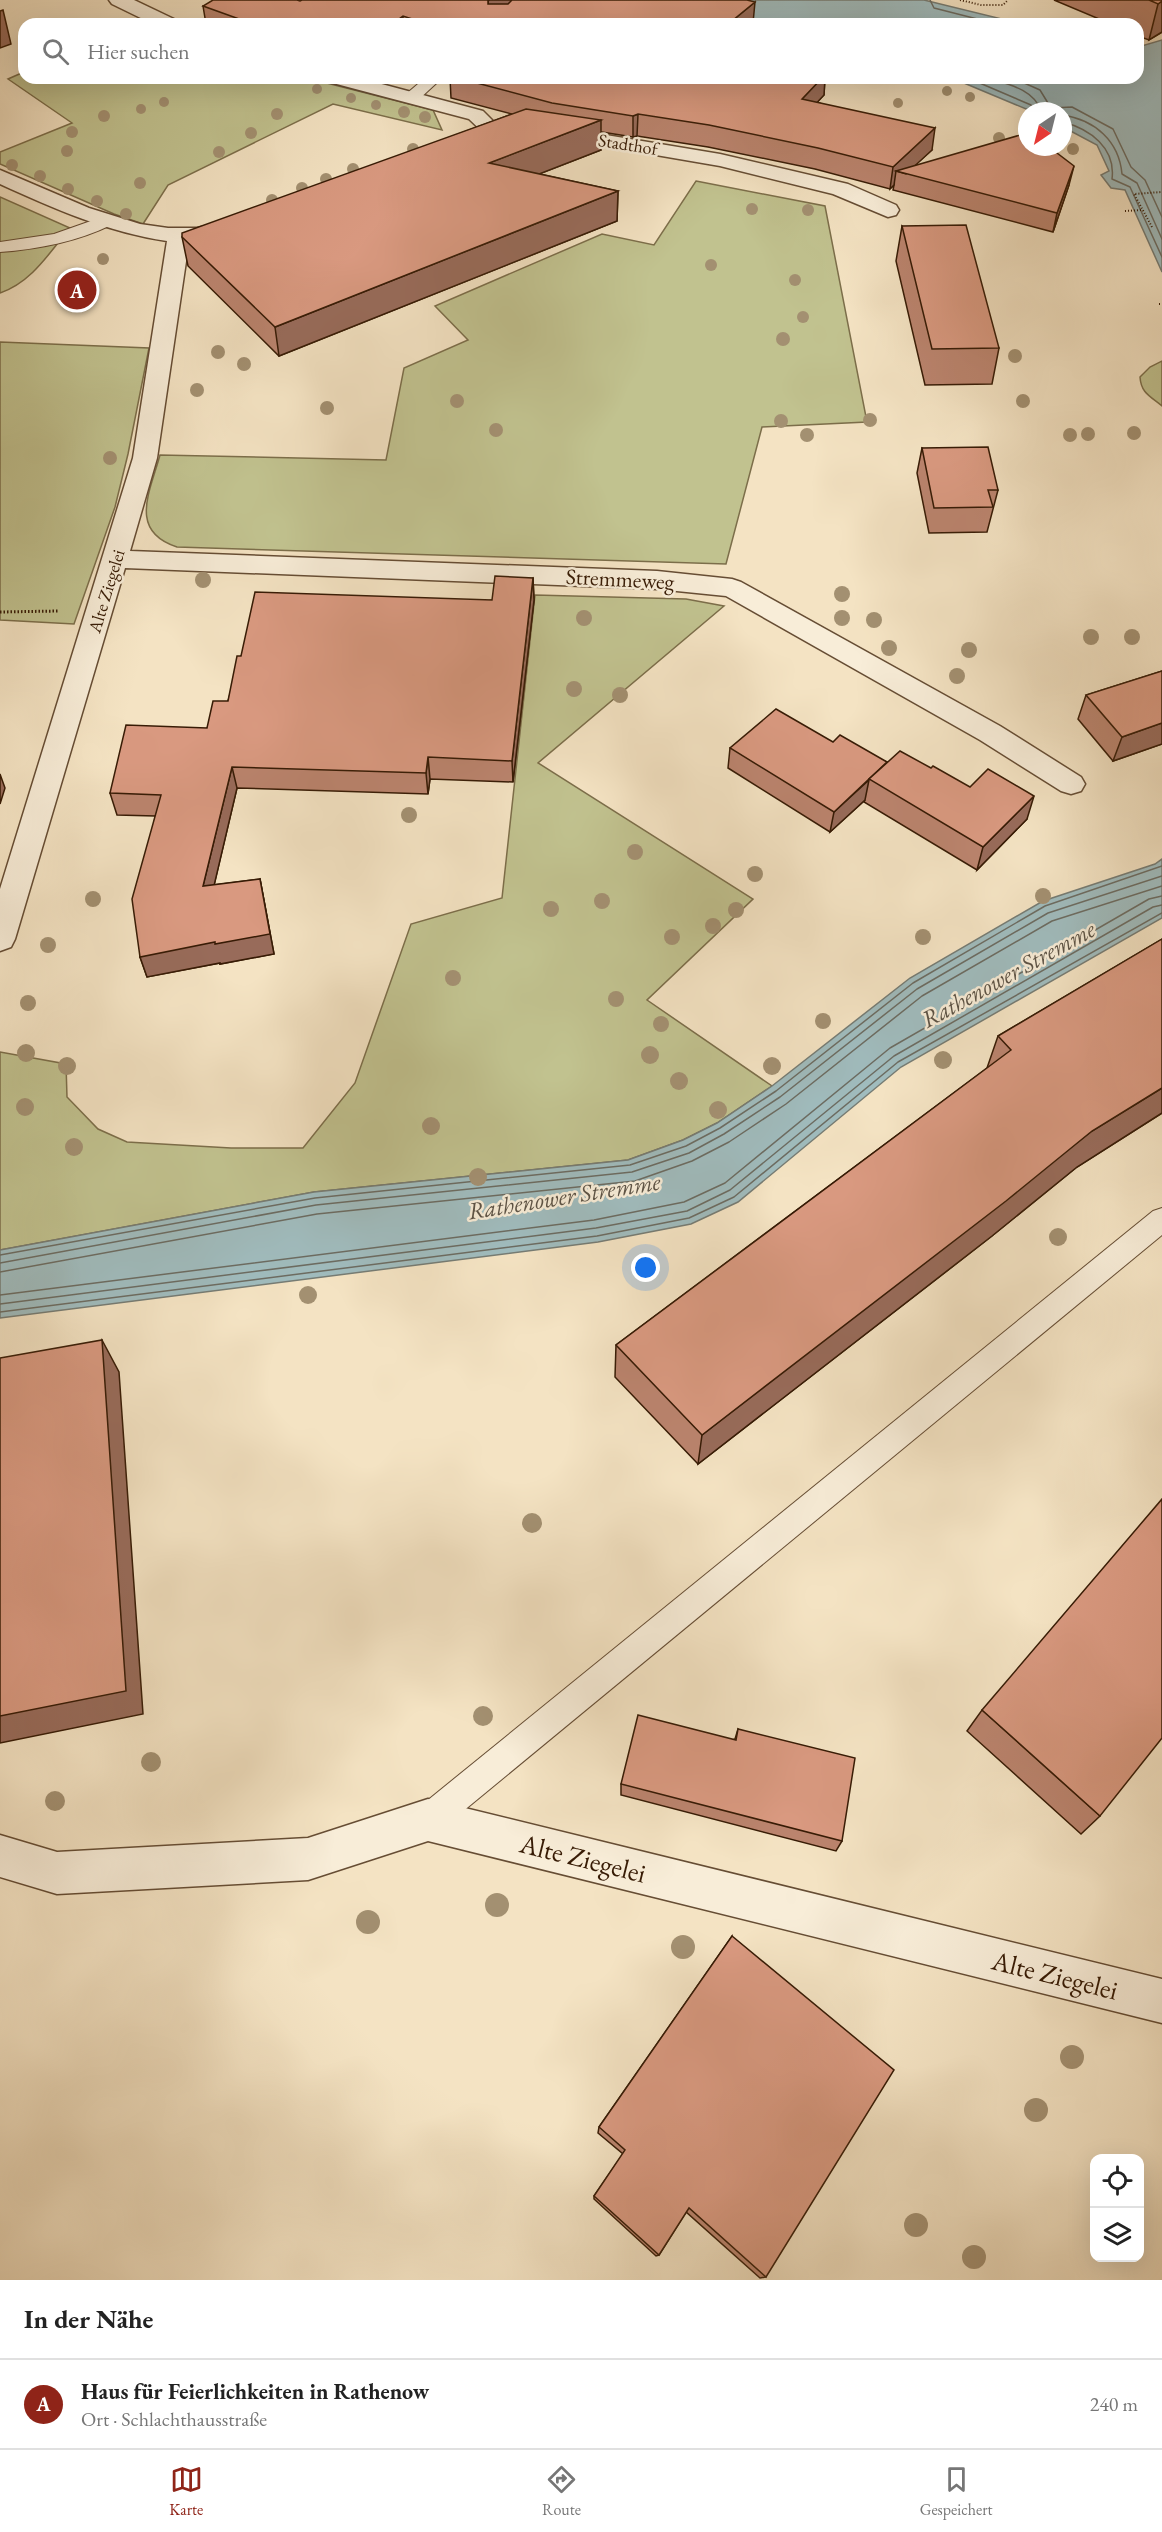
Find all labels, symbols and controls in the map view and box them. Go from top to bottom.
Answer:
search box [18,18,1144,84]
icon: search [39,35,72,68]
text: Hier suchen [87,37,190,66]
north arrow [1018,102,1072,156]
street label: Stadthof [597,128,662,160]
pin: A [58,268,97,312]
street label: Alte Ziegelei [82,546,130,636]
street label: Stremmeweg [565,562,675,596]
water label: Rathenower Stremme [915,913,1101,1035]
water label: Rathenower Stremme [465,1165,663,1227]
your location [631,1253,660,1282]
street label: Alte Ziegelei [515,1825,650,1891]
street label: Alte Ziegelei [987,1942,1122,2008]
map controls [1090,2154,1144,2262]
button: locate [1090,2154,1144,2208]
button: layers [1090,2208,1144,2262]
text: In der Nähe [24,2302,153,2336]
text: Haus für Feierlichkeiten in Rathenow [81,2377,429,2406]
text: A [36,2391,51,2417]
text: 240 m [1090,2391,1138,2417]
text: Ort · Schlachthausstraße [81,2406,267,2432]
tab: Karte [169,2463,203,2520]
tab: Route [542,2463,581,2520]
tab: Gespeichert [920,2463,993,2520]

